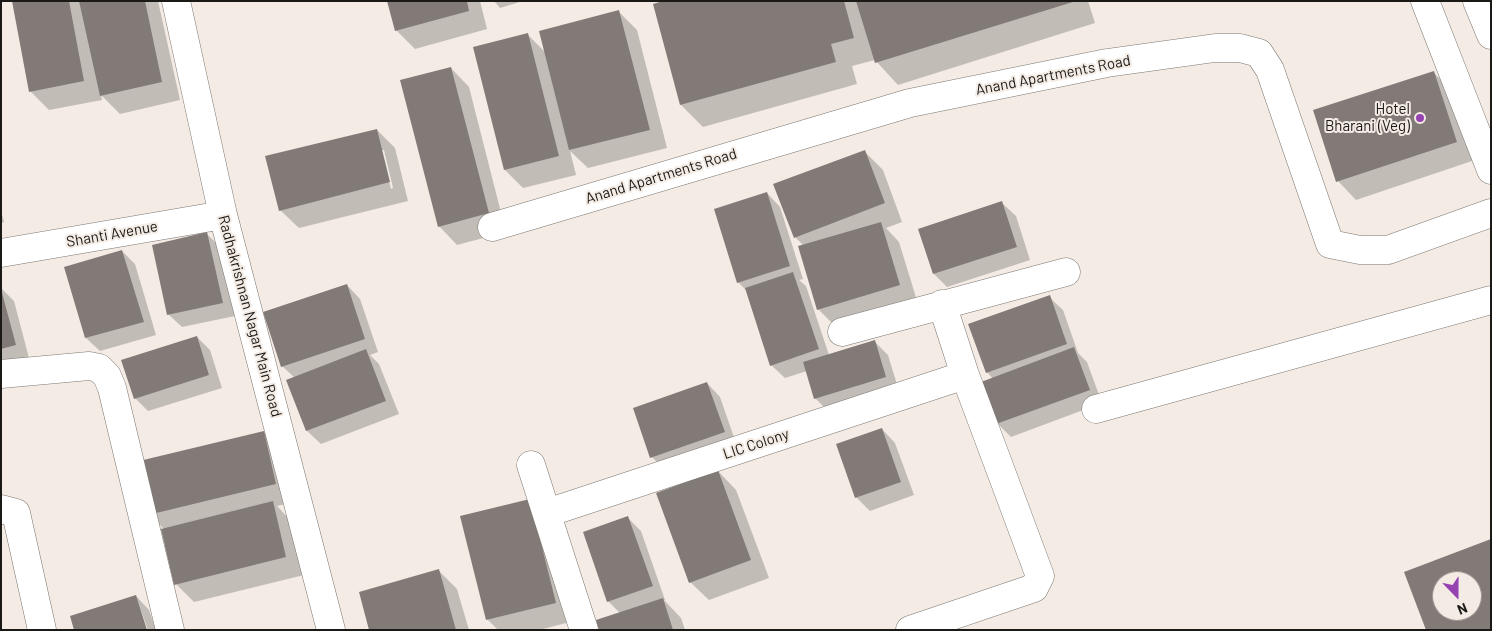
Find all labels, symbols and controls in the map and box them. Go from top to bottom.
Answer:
street label: Anand Apartments Road [974,51,1132,99]
place label: Hotel Bharani (Veg) [1325,100,1410,135]
marker: Hotel Bharani (Veg) [1414,112,1426,124]
street label: Anand Apartments Road [583,144,739,208]
street label: Radhakrishnan Nagar Main Road [214,213,286,419]
street label: Shanti Avenue [65,217,159,251]
street label: LIC Colony [721,425,791,463]
north arrow [1432,571,1482,621]
text: N [1455,600,1470,619]

